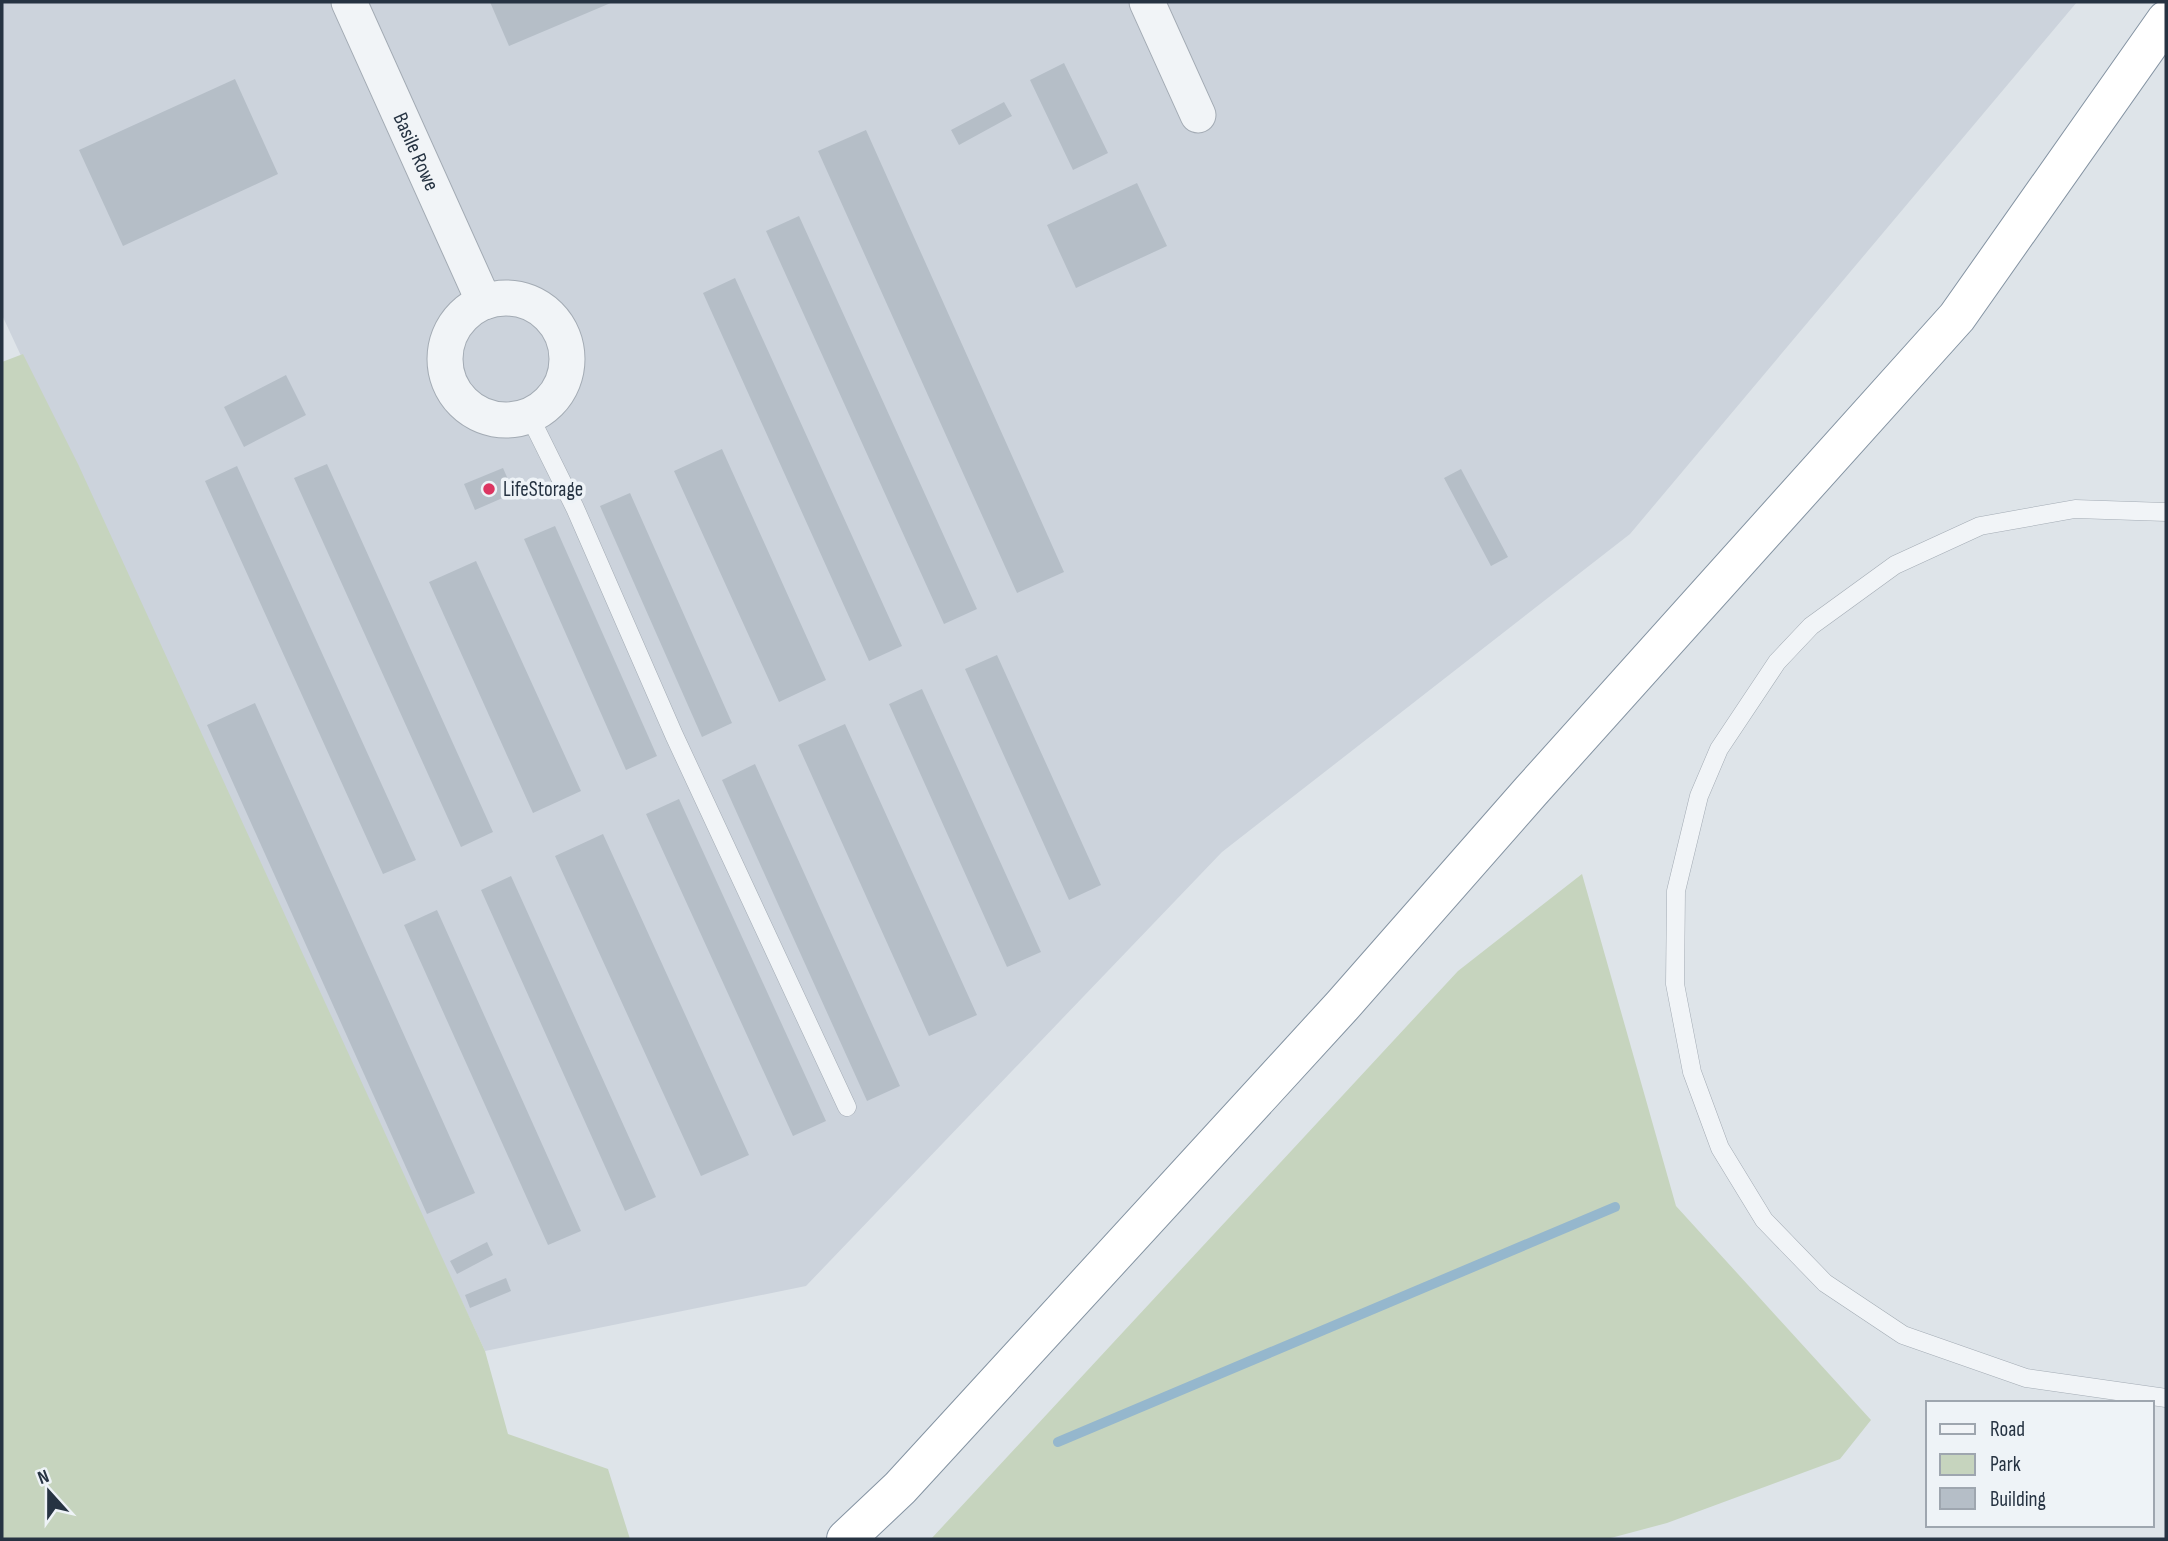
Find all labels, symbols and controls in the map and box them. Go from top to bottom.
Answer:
street label: Basile Rowe [388,109,445,194]
place label: LifeStorage [503,477,583,502]
marker: LifeStorage [481,481,497,497]
legend [1926,1401,2154,1527]
text: Road [1990,1417,2025,1442]
text: Park [1990,1452,2021,1477]
north arrow [14,1457,84,1527]
text: N [35,1465,52,1490]
text: Building [1990,1487,2046,1512]

